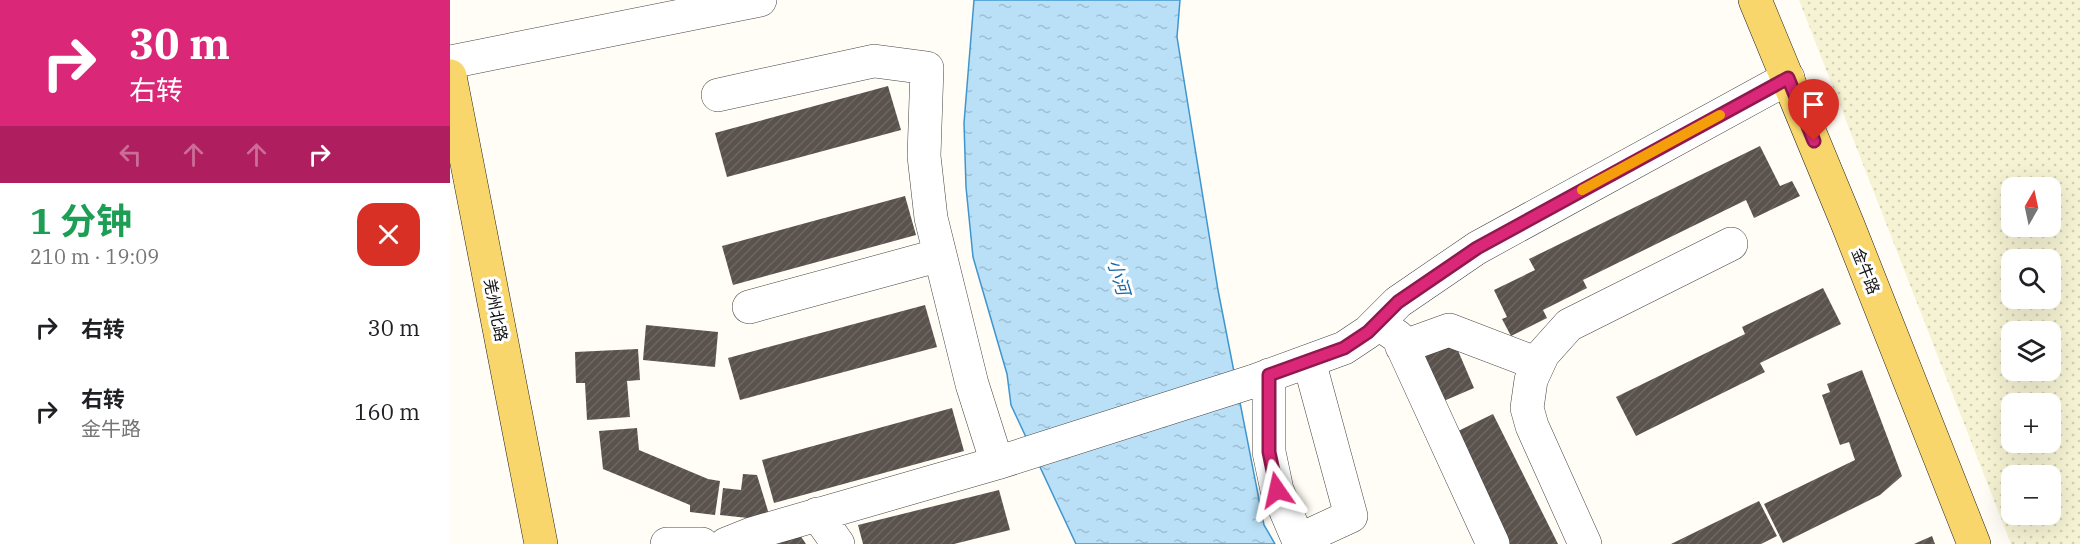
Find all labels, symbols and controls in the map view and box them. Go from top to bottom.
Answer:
text: 30 m [129,16,230,71]
icon: right [30,24,108,102]
text: 右转 [129,72,183,107]
pin [1788,79,1839,141]
icon: arrive [1797,88,1830,121]
icon: left [114,138,147,171]
icon: ahead [177,138,210,171]
icon: ahead [240,138,273,171]
icon: right [303,138,336,171]
north arrow [2001,177,2061,237]
map controls [2001,177,2061,525]
text: 1 分钟 [30,197,132,244]
button: close [357,203,420,266]
text: 210 m · 19:09 [30,243,159,270]
street label: 金牛路 [1848,245,1884,297]
button: search [2001,249,2061,309]
water label: 小河 [1103,256,1136,300]
street label: 羌州北路 [480,277,512,343]
icon: right [30,311,63,344]
text: 30 m [368,313,420,342]
text: 右转 [81,314,125,343]
button: layers [2001,321,2061,381]
text: 右转 [81,384,125,413]
button: + [2001,393,2061,453]
icon: right [30,395,63,428]
text: 160 m [354,397,420,426]
text: 金牛路 [81,415,141,442]
position arrow [1245,458,1309,522]
button: − [2001,465,2061,525]

